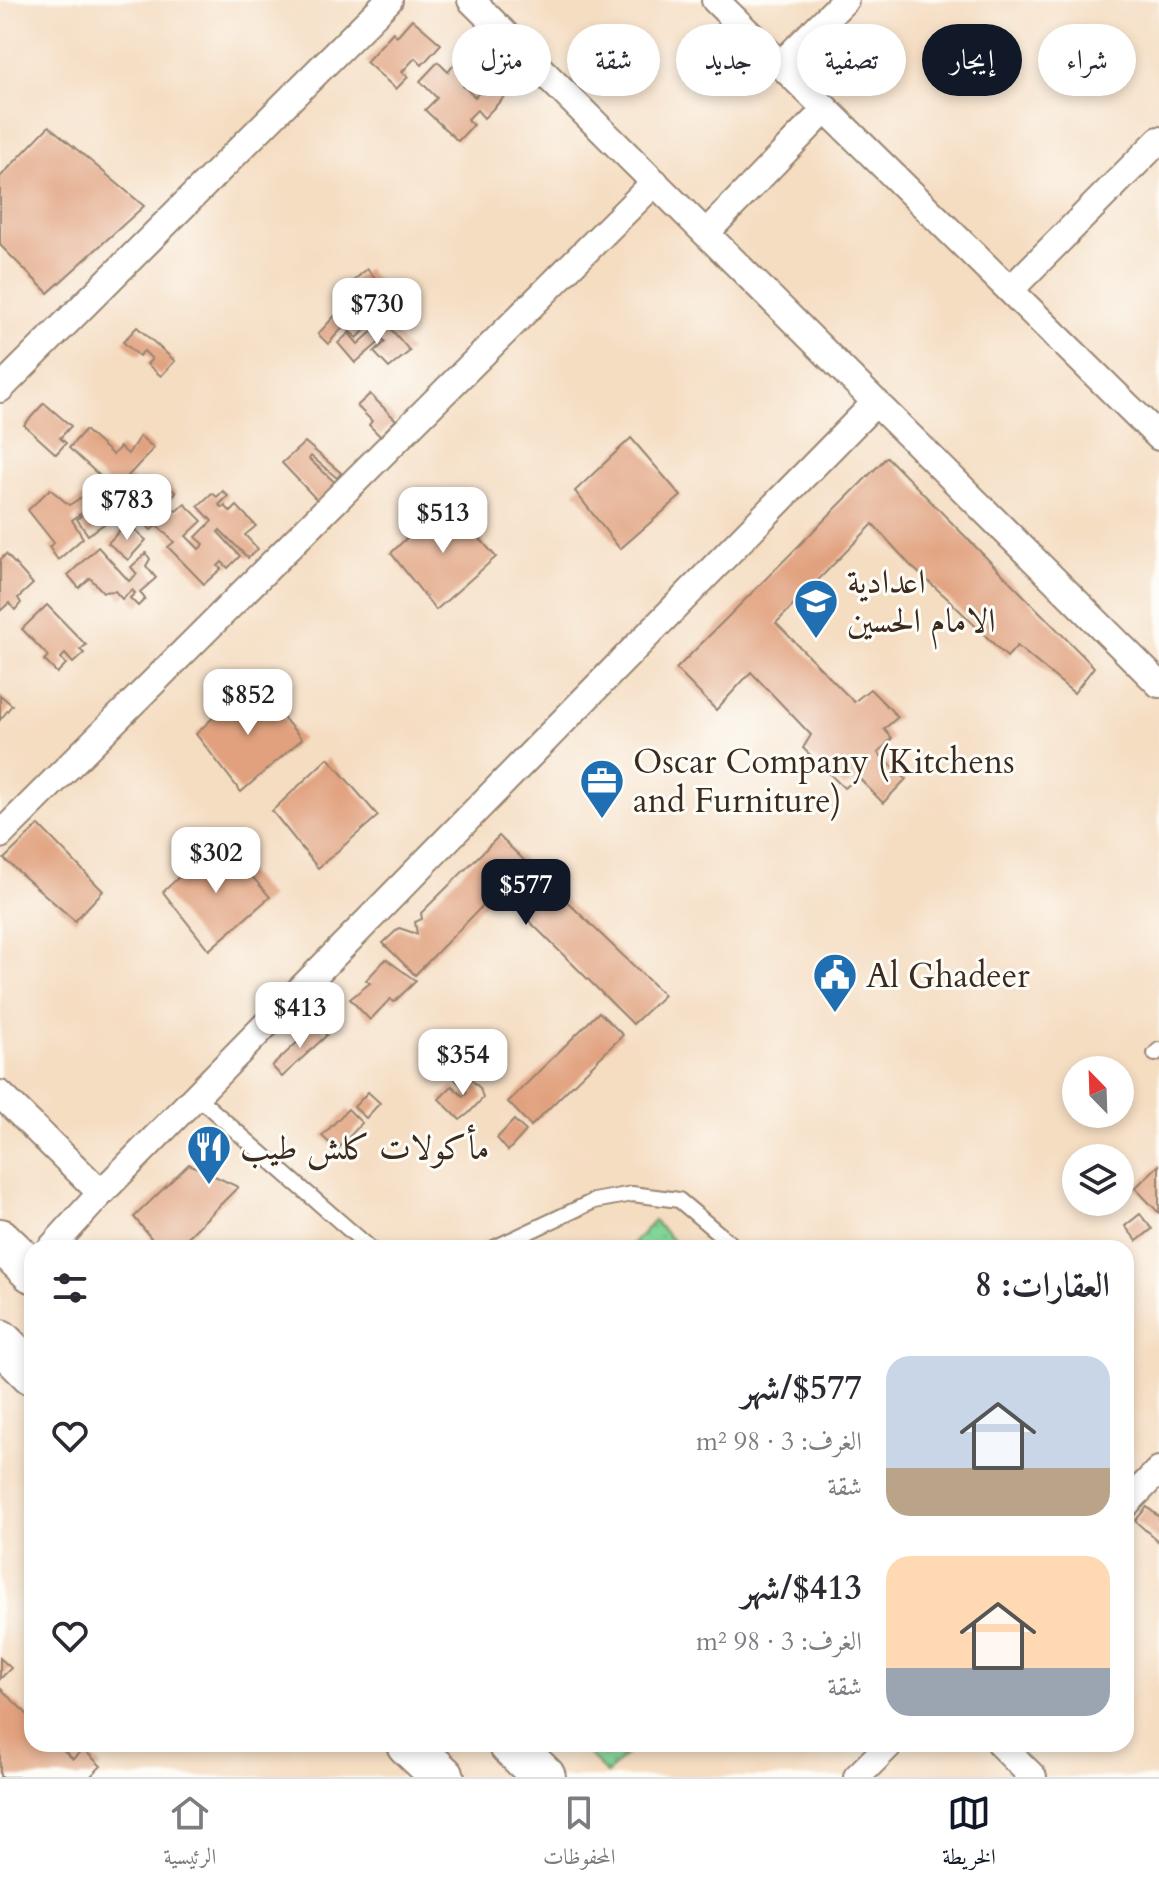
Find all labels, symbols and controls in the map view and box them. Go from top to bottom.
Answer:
chip: منزل [452,24,551,96]
chip: شقة [567,24,660,96]
chip: جديد [676,24,781,96]
chip: تصفية [797,24,906,96]
chip: إيجار [922,24,1022,96]
chip: شراء [1038,24,1136,96]
pin: $730 [330,278,424,346]
text: $730 [350,286,404,321]
pin: $783 [80,474,174,542]
text: $783 [100,482,154,517]
pin: $513 [396,487,490,555]
text: $513 [416,495,470,530]
place label: اعدادية الامام الحسين [847,559,996,650]
school or university icon: اعدادية الامام الحسين [792,577,840,640]
pin: $852 [201,669,295,737]
text: $852 [221,677,275,712]
place label: Oscar Company (Kitchens and Furniture) [633,739,1015,824]
office icon: Oscar Company (Kitchens and Furniture) [578,757,626,820]
pin: $302 [169,827,263,895]
text: $302 [189,835,243,870]
pin: $577 [479,859,573,927]
text: $577 [499,867,553,902]
public building icon: Al Ghadeer [811,951,859,1014]
place label: Al Ghadeer [866,953,1030,999]
pin: $413 [253,982,347,1050]
text: $413 [273,990,327,1025]
pin: $354 [416,1029,510,1097]
text: $354 [436,1037,490,1072]
north arrow [1062,1056,1134,1128]
map controls [1062,1056,1134,1216]
restaurant icon: مأكولات كلش طيب [185,1123,233,1186]
place label: مأكولات كلش طيب [240,1124,490,1171]
button: layers [1062,1144,1134,1216]
text: العقارات: 8 [975,1262,1110,1308]
icon: filters [48,1266,92,1310]
text: $577/شهر [741,1365,862,1411]
icon: home [950,1388,1046,1484]
icon: heart [48,1414,92,1458]
text: الغرف: 3 · 98 m² [696,1424,862,1459]
text: شقة [828,1469,862,1504]
text: $413/شهر [741,1565,862,1611]
icon: home [950,1588,1046,1684]
icon: heart [48,1614,92,1658]
text: الغرف: 3 · 98 m² [696,1624,862,1659]
text: شقة [828,1669,862,1704]
tab: الرئيسية [163,1791,216,1878]
tab: المحفوظات [543,1791,615,1878]
tab: الخريطة [942,1791,996,1878]

